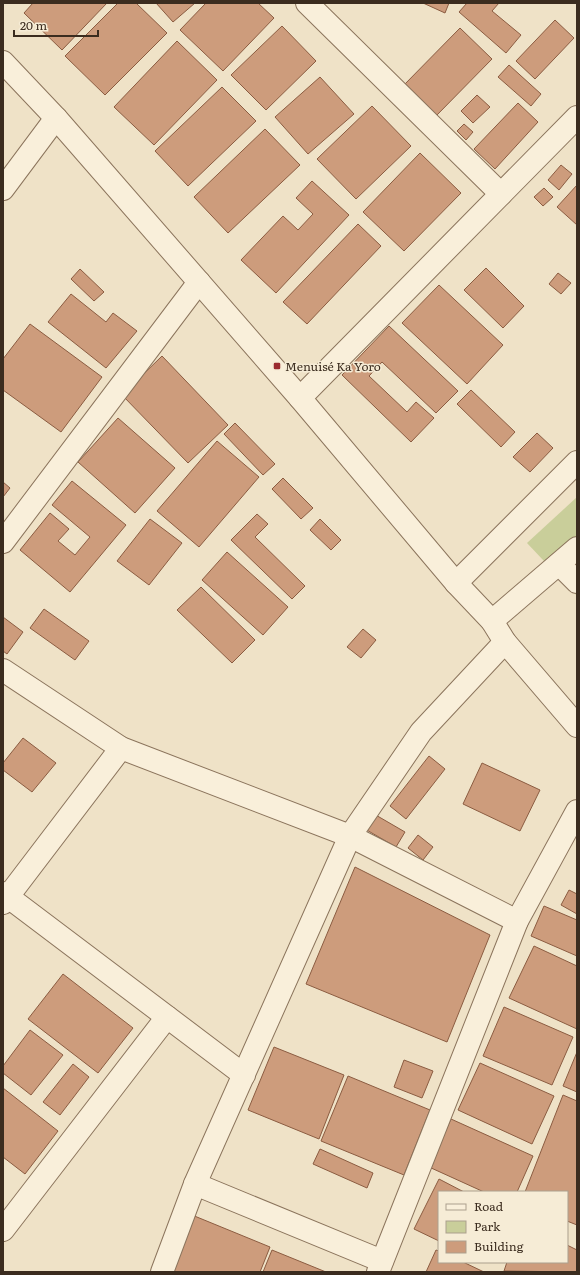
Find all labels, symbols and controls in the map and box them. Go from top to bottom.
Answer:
scale bar [14,12,98,38]
text: 20 m [20,16,47,34]
place label: Menuisé Ka Yoro [285,357,381,375]
marker: Menuisé Ka Yoro [272,361,282,371]
legend [438,1191,568,1263]
text: Road [474,1197,504,1215]
text: Park [474,1217,501,1235]
text: Building [474,1237,524,1255]

